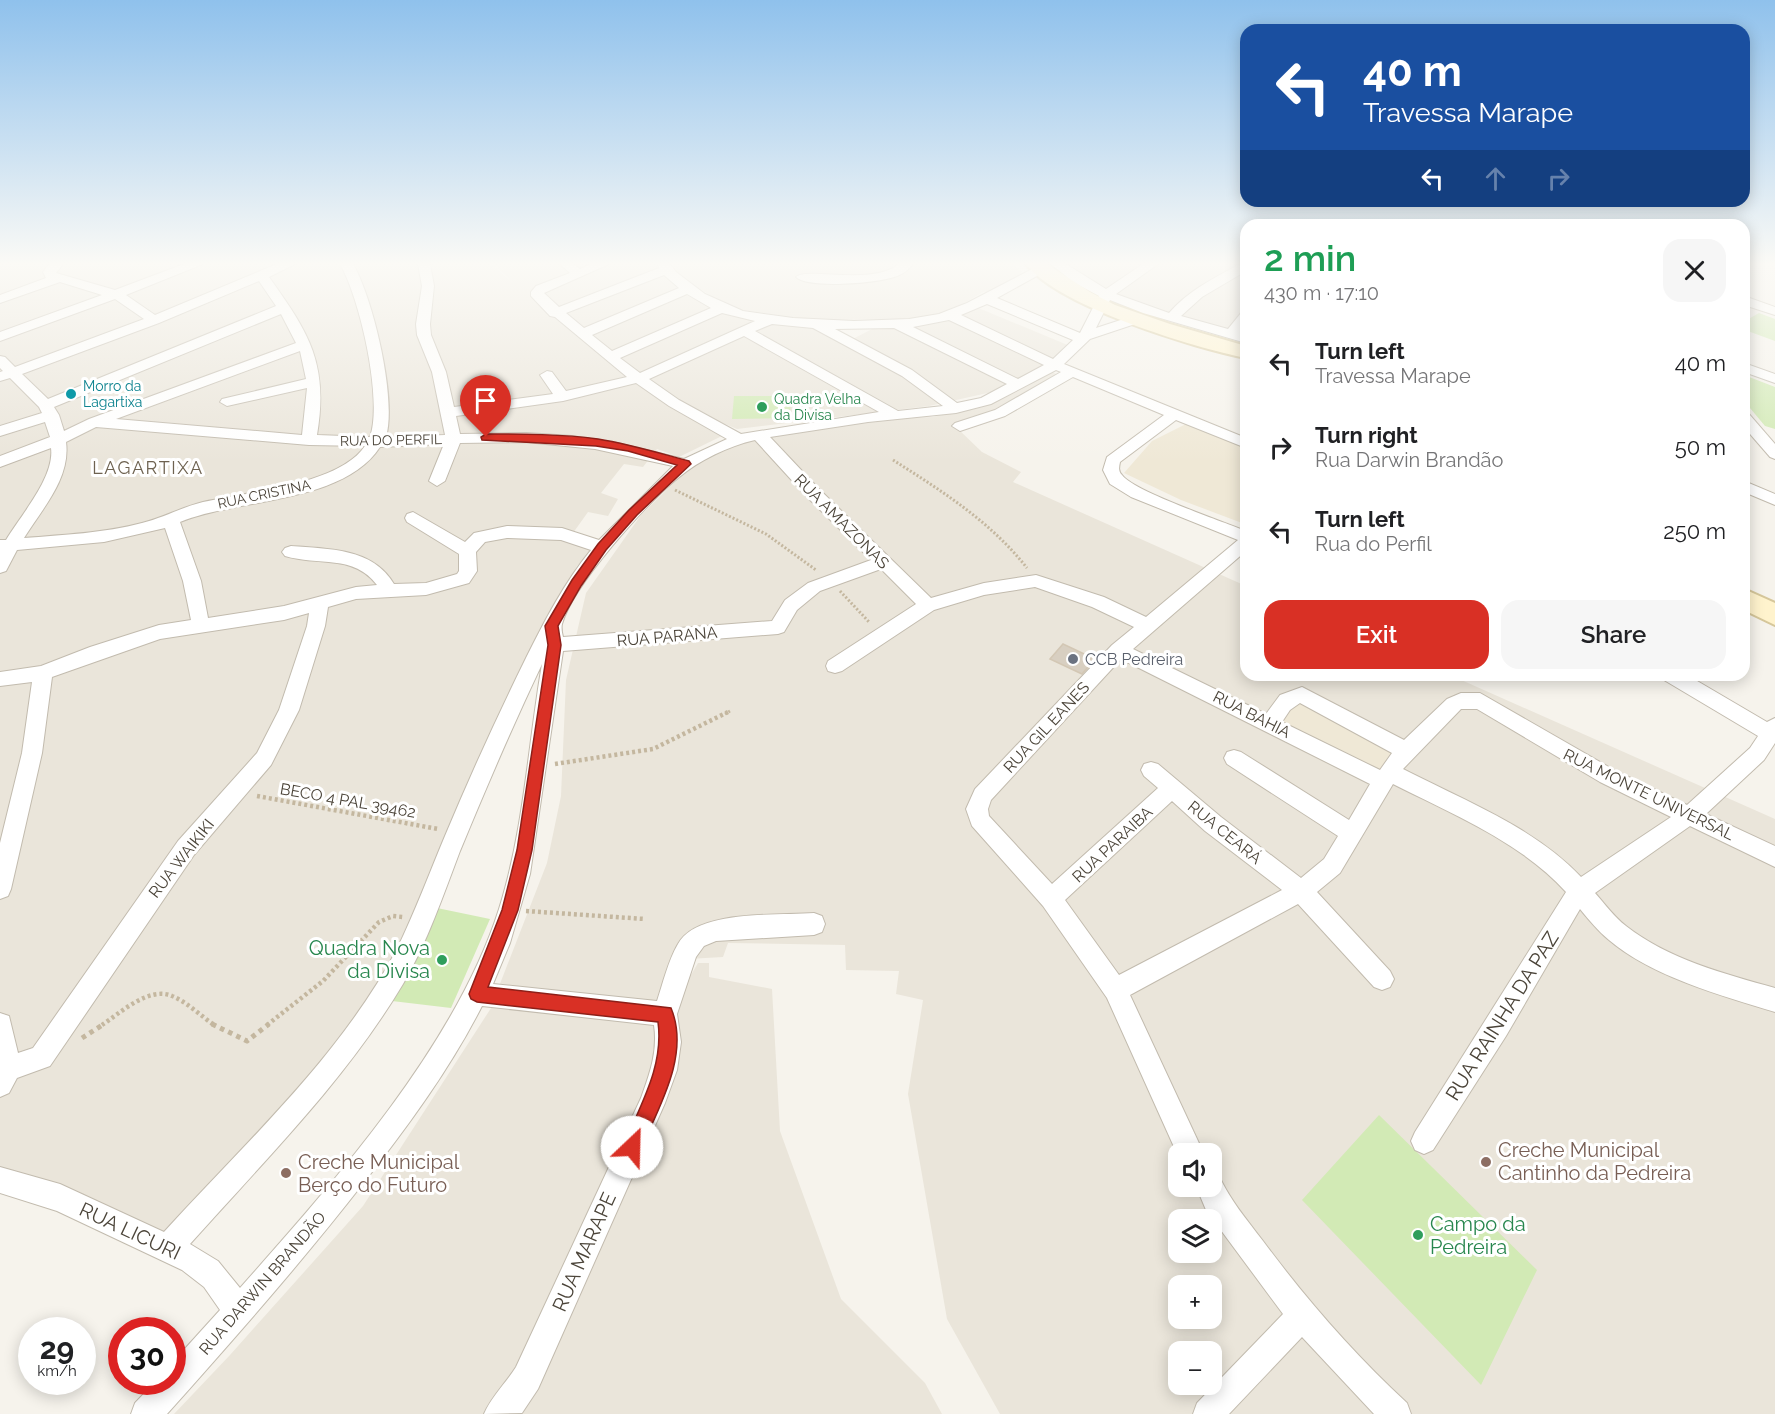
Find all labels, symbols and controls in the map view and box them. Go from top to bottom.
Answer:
text: 40 m [1363,47,1462,96]
icon: left [1264,48,1342,126]
text: Travessa Marape [1363,97,1573,128]
icon: left [1416,162,1449,195]
icon: ahead [1479,162,1512,195]
icon: right [1542,162,1575,195]
text: 2 min [1264,237,1356,279]
button: close [1663,239,1726,302]
text: 430 m · 17:10 [1264,281,1379,305]
text: Turn left [1315,338,1405,364]
icon: left [1264,347,1297,380]
text: 40 m [1675,350,1726,376]
text: Travessa Marape [1315,364,1471,388]
pin [460,375,511,437]
place label: Morro da Lagartixa [83,378,142,410]
icon: arrive [469,384,502,417]
marker: Morro da Lagartixa [64,387,78,401]
place label: Quadra Velha da Divisa [774,391,861,423]
marker: Quadra Velha da Divisa [755,400,769,414]
text: Turn right [1315,422,1418,448]
street label: RUA DO PERFIL [340,431,442,449]
icon: right [1264,431,1297,464]
text: 50 m [1675,434,1726,460]
text: Rua Darwin Brandão [1315,448,1503,472]
district label: LAGARTIXA [92,457,204,478]
street label: RUA AMAZONAS [790,470,893,573]
street label: RUA CRISTINA [216,476,313,512]
text: Turn left [1315,506,1405,532]
icon: left [1264,515,1297,548]
text: 250 m [1663,518,1726,544]
text: Rua do Perfil [1315,532,1432,556]
button: Exit [1264,600,1489,669]
button: Share [1501,600,1726,669]
street label: RUA PARANA [616,623,718,650]
place label: CCB Pedreira [1085,650,1183,669]
marker: CCB Pedreira [1066,652,1080,666]
street label: RUA GIL EANES [999,678,1093,777]
street label: RUA BAHIA [1210,687,1294,742]
street label: RUA MONTE UNIVERSAL [1560,745,1738,844]
street label: BECO 4 PAL 39462 [279,779,417,822]
street label: RUA CEARÁ [1184,796,1266,868]
street label: RUA PARAIBA [1068,802,1157,886]
street label: RUA WAIKIKI [145,815,218,902]
street label: RUA RAINHA DA PAZ [1440,927,1564,1105]
place label: Quadra Nova da Divisa [309,936,430,983]
marker: Quadra Nova da Divisa [435,953,449,967]
position arrow [600,1115,664,1179]
place label: Creche Municipal Cantinho da Pedreira [1498,1138,1691,1185]
map controls [1168,1143,1222,1395]
button: sound [1168,1143,1222,1197]
place label: Creche Municipal Berço do Futuro [298,1150,460,1197]
marker: Creche Municipal Cantinho da Pedreira [1479,1155,1493,1169]
marker: Creche Municipal Berço do Futuro [279,1166,293,1180]
street label: RUA MARAPE [547,1189,621,1315]
street label: RUA LICURI [76,1197,184,1265]
street label: RUA DARWIN BRANDÃO [194,1207,330,1359]
button: layers [1168,1209,1222,1263]
place label: Campo da Pedreira [1430,1212,1526,1259]
marker: Campo da Pedreira [1411,1228,1425,1242]
button: + [1168,1275,1222,1329]
speed limit sign: 30 [108,1317,186,1395]
text: 29 [40,1331,74,1366]
button: − [1168,1341,1222,1395]
text: km/h [37,1362,77,1380]

